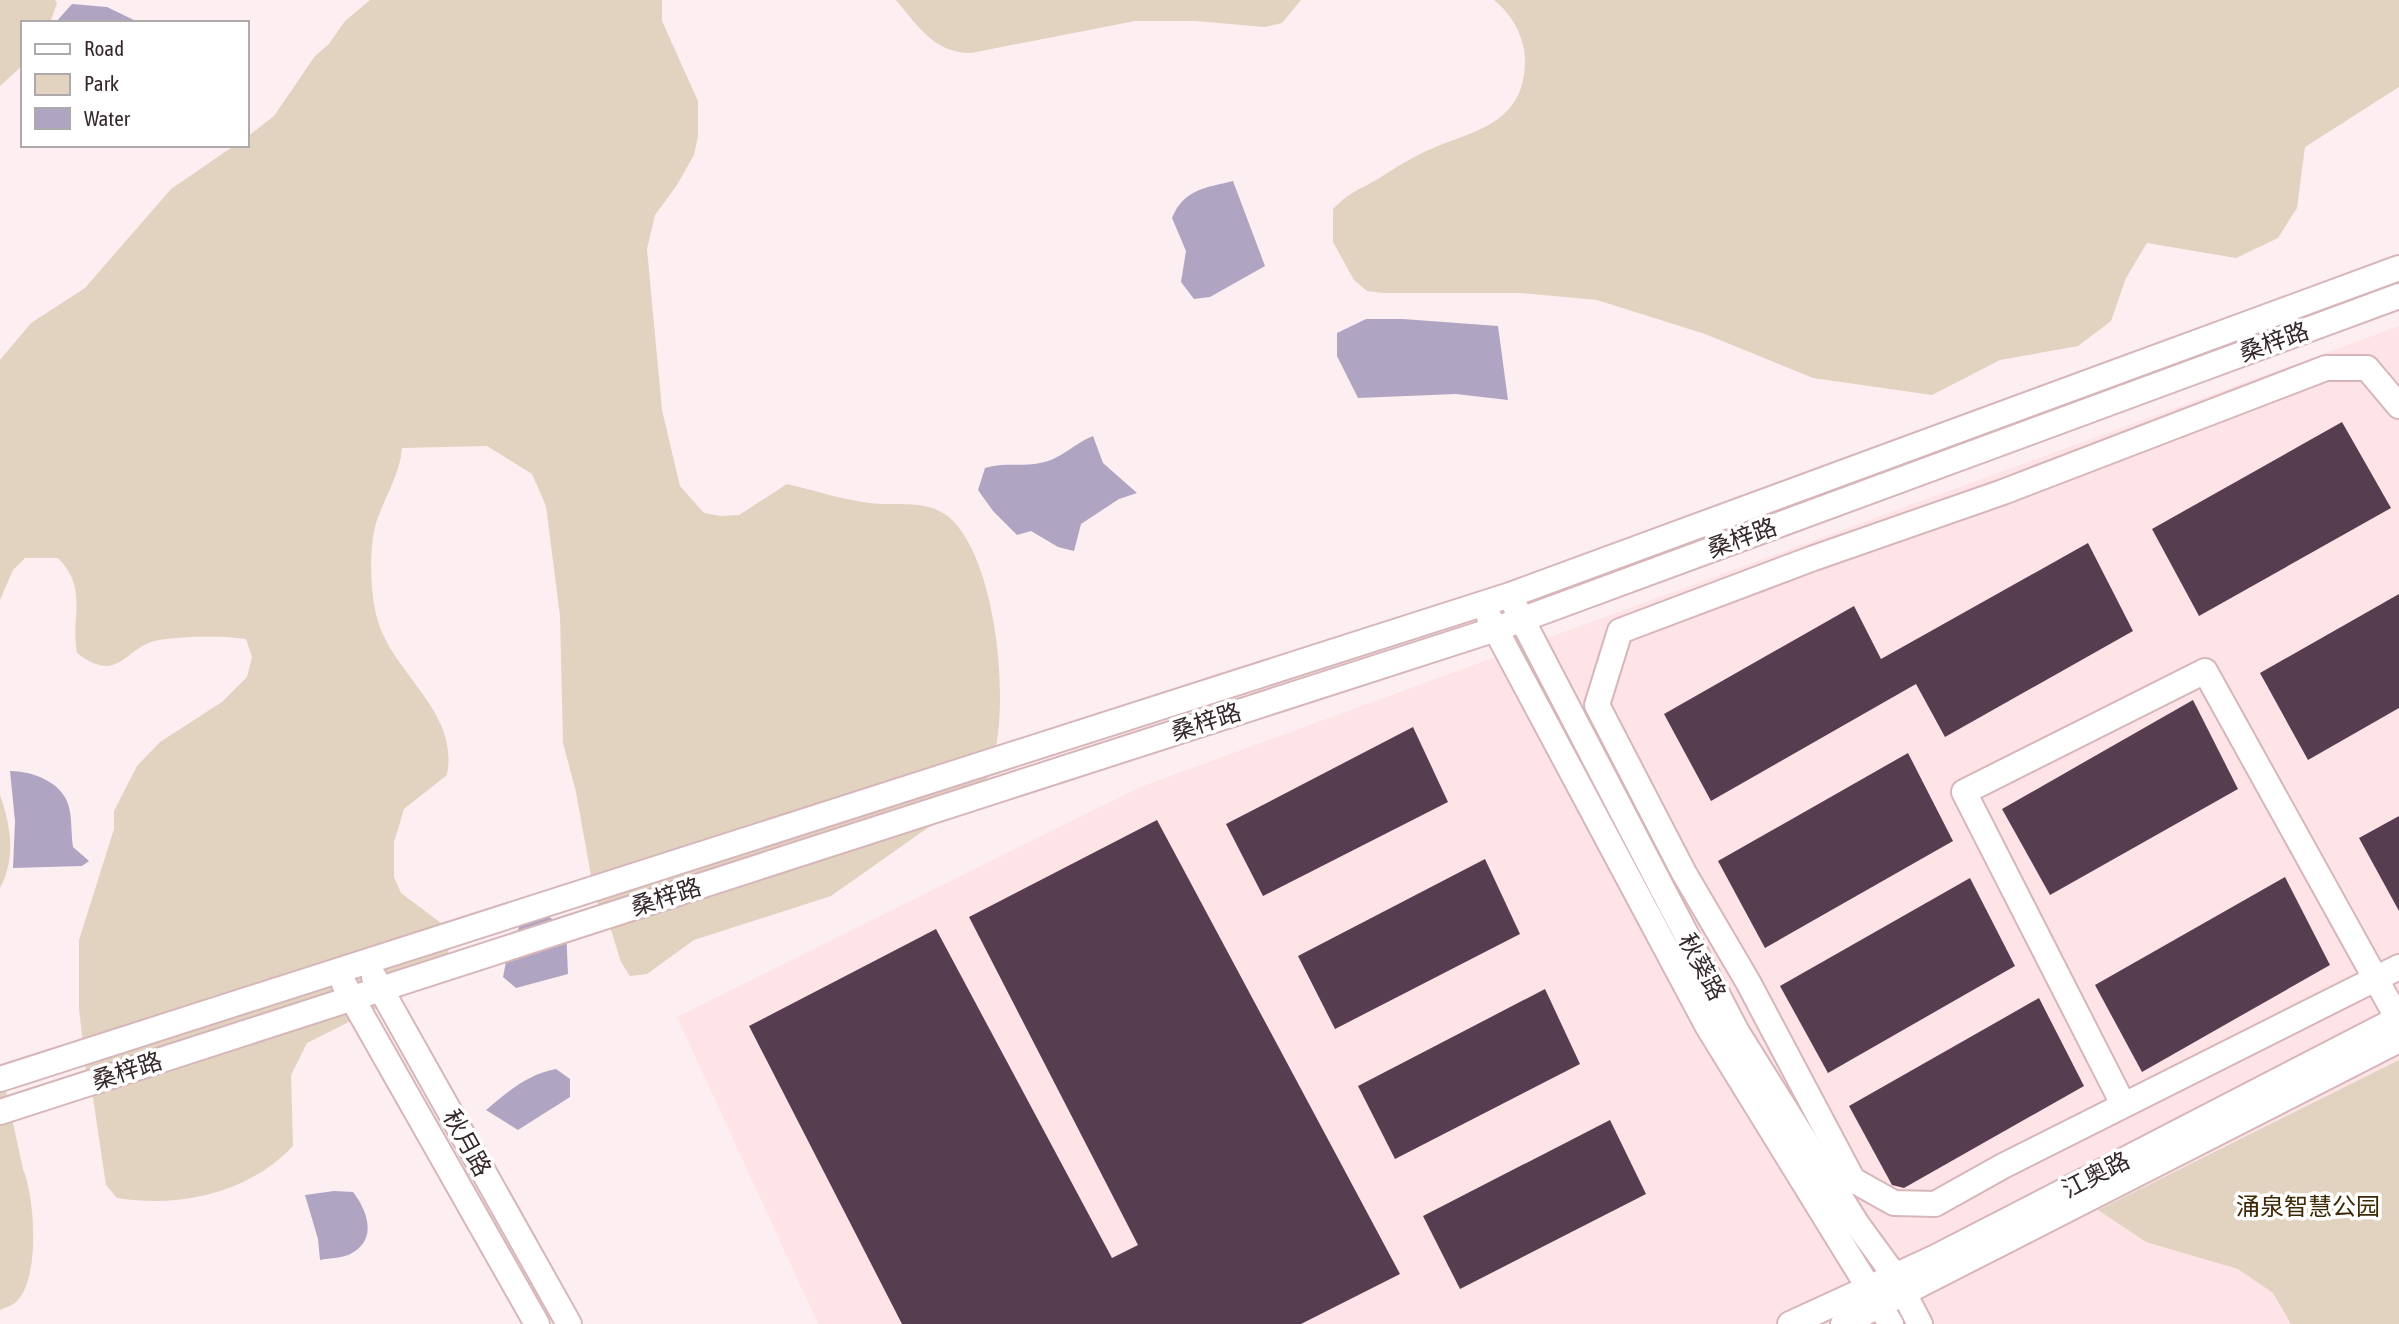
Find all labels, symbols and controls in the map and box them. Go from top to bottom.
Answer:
legend [21,21,248,147]
text: Road [84,36,124,60]
text: Park [84,71,119,95]
text: Water [84,106,131,130]
street label: 桑梓路 [2235,317,2312,367]
street label: 桑梓路 [1703,513,1780,563]
street label: 桑梓路 [1167,698,1244,745]
street label: 桑梓路 [627,873,704,920]
street label: 秋葵路 [1674,929,1731,1005]
street label: 桑梓路 [88,1047,165,1094]
street label: 秋月路 [438,1105,497,1181]
street label: 江奥路 [2058,1146,2134,1203]
park label: 涌泉智慧公园 [2236,1193,2380,1220]

